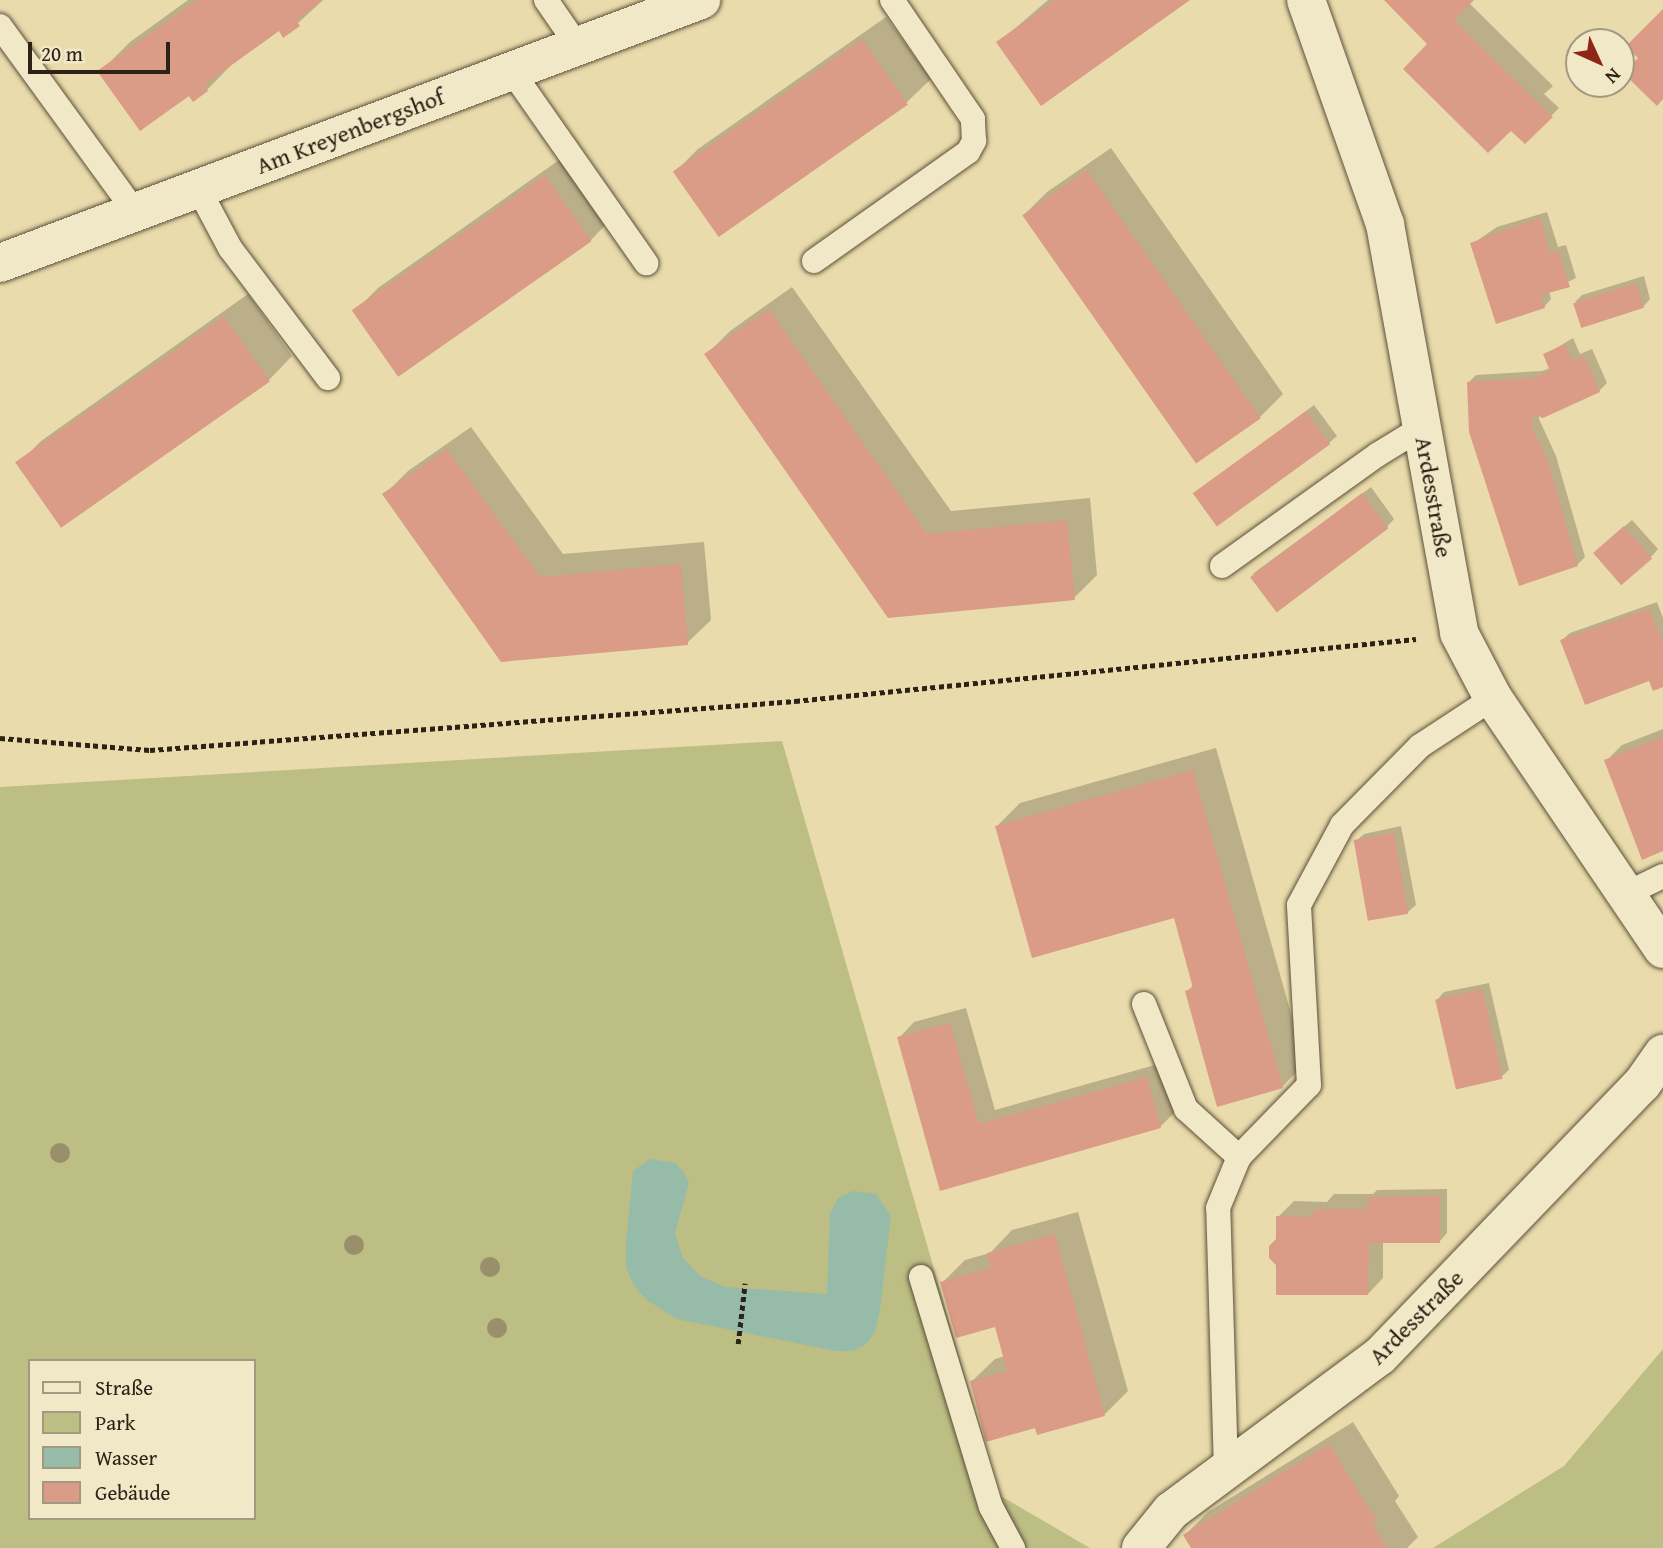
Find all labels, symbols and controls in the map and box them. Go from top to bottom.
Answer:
scale bar [32,28,173,72]
north arrow [1565,28,1635,98]
text: 20 m [41,38,83,69]
text: N [1599,62,1628,91]
street label: Am Kreyenbergshof [252,82,448,180]
street label: Ardesstraße [1409,434,1459,560]
street label: Ardesstraße [1363,1264,1469,1370]
legend [28,1359,256,1520]
text: Straße [95,1372,153,1403]
text: Park [95,1407,136,1438]
text: Wasser [95,1442,157,1473]
text: Gebäude [95,1477,170,1508]

